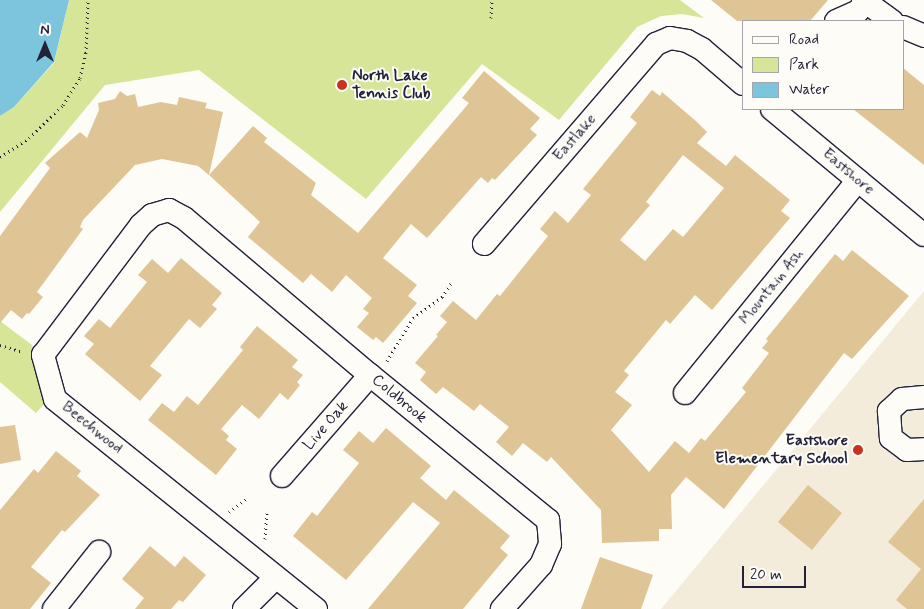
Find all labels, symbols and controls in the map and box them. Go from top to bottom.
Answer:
north arrow [20,20,70,70]
legend [742,20,904,110]
text: N [40,21,50,39]
text: Road [789,30,819,50]
text: Park [789,55,819,75]
place label: North Lake Tennis Club [352,66,434,104]
marker: North Lake Tennis Club [336,79,348,91]
text: Water [789,80,829,100]
street label: Eastlake [549,110,601,166]
street label: Eastshore [818,145,878,199]
street label: Mountain Ash [736,245,808,329]
street label: Coldbrook [368,370,430,428]
street label: Live Oak [299,397,353,455]
street label: Beechwood [58,398,126,458]
place label: Eastshore Elementary School [715,431,848,469]
marker: Eastshore Elementary School [852,444,864,456]
scale bar [744,556,808,588]
text: 20 m [750,565,782,585]

